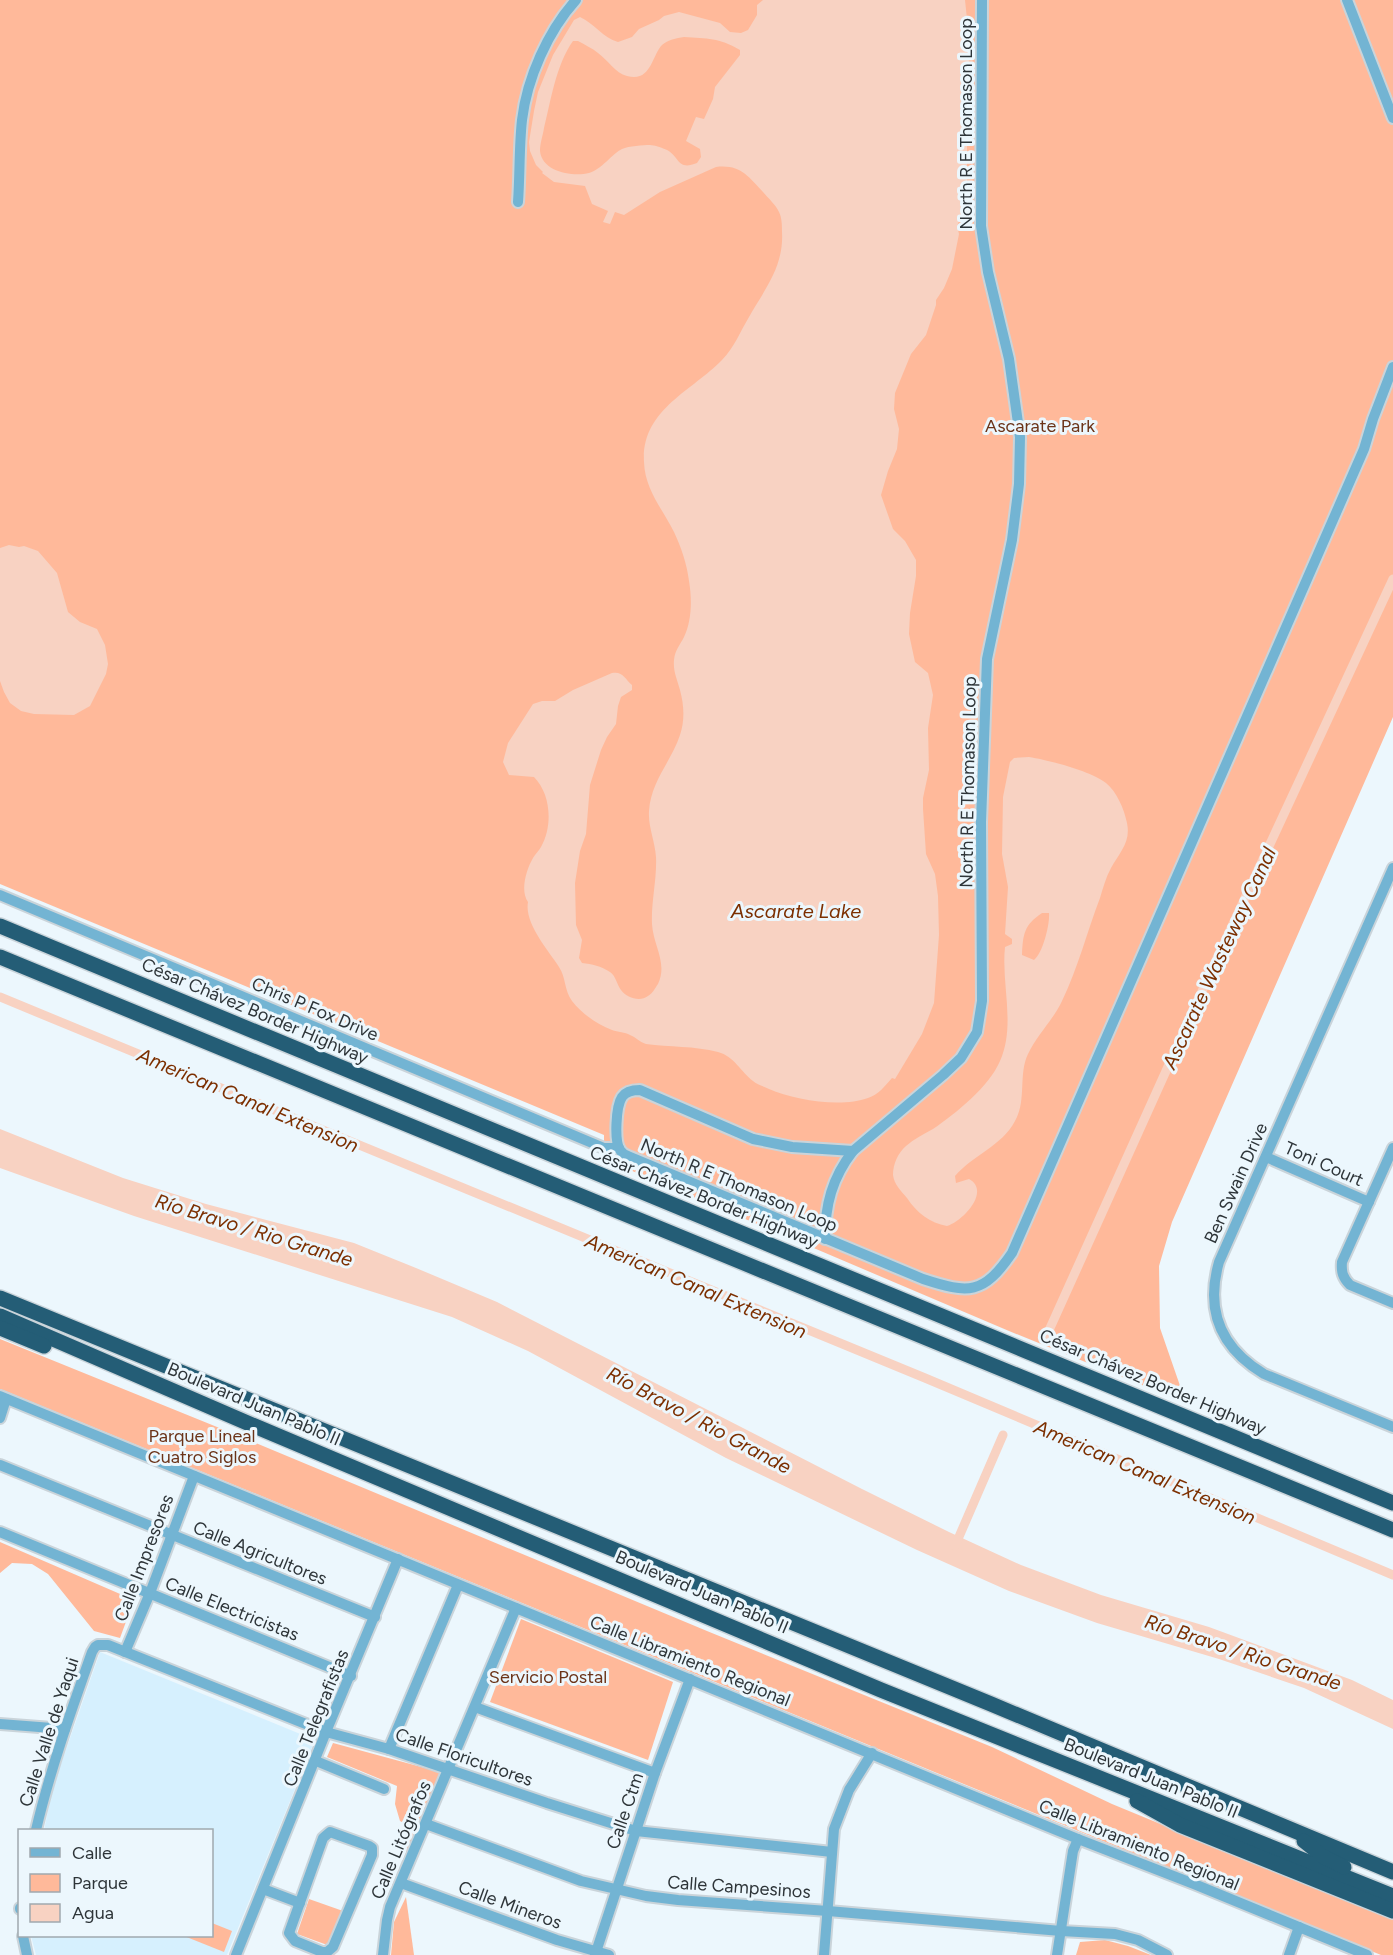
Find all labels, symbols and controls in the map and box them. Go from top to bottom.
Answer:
street label: North R E Thomason Loop [955,18,977,230]
park label: Ascarate Park [985,415,1095,437]
street label: North R E Thomason Loop [955,676,981,888]
water label: Ascarate Wasteway Canal [1157,843,1281,1074]
water label: Ascarate Lake [730,899,861,923]
street label: César Chávez Border Highway [138,953,372,1069]
street label: Chris P Fox Drive [248,972,382,1046]
water label: American Canal Extension [133,1042,362,1158]
street label: Ben Swain Drive [1200,1119,1273,1247]
street label: North R E Thomason Loop [637,1134,841,1236]
street label: Toni Court [1281,1137,1367,1191]
street label: César Chávez Border Highway [587,1141,822,1253]
water label: Río Bravo / Rio Grande [152,1189,356,1272]
water label: American Canal Extension [581,1228,810,1344]
street label: César Chávez Border Highway [1036,1324,1270,1440]
street label: Boulevard Juan Pablo II [164,1358,344,1450]
water label: Río Bravo / Rio Grande [603,1361,795,1479]
water label: American Canal Extension [1030,1414,1259,1530]
park label: Parque Lineal Cuatro Siglos [148,1425,256,1468]
street label: Calle Impresores [110,1491,178,1625]
street label: Calle Agricultores [190,1516,330,1590]
street label: Boulevard Juan Pablo II [612,1546,792,1638]
street label: Calle Electricistas [162,1572,302,1646]
water label: Río Bravo / Rio Grande [1142,1609,1344,1695]
street label: Calle Libramiento Regional [587,1611,793,1711]
street label: Calle Telegrafistas [278,1646,354,1790]
street label: Calle Valle de Yaqui [14,1654,84,1810]
park label: Servicio Postal [489,1666,607,1688]
street label: Calle Floricultores [392,1723,536,1791]
street label: Boulevard Juan Pablo II [1061,1733,1241,1823]
street label: Calle Ctm [602,1770,648,1852]
street label: Calle Litógrafos [366,1778,436,1902]
street label: Calle Libramiento Regional [1036,1795,1242,1895]
legend [18,1829,213,1937]
text: Calle [72,1842,112,1864]
street label: Calle Campesinos [667,1871,811,1903]
text: Parque [72,1872,128,1894]
street label: Calle Mineros [455,1876,565,1934]
text: Agua [72,1902,114,1924]

